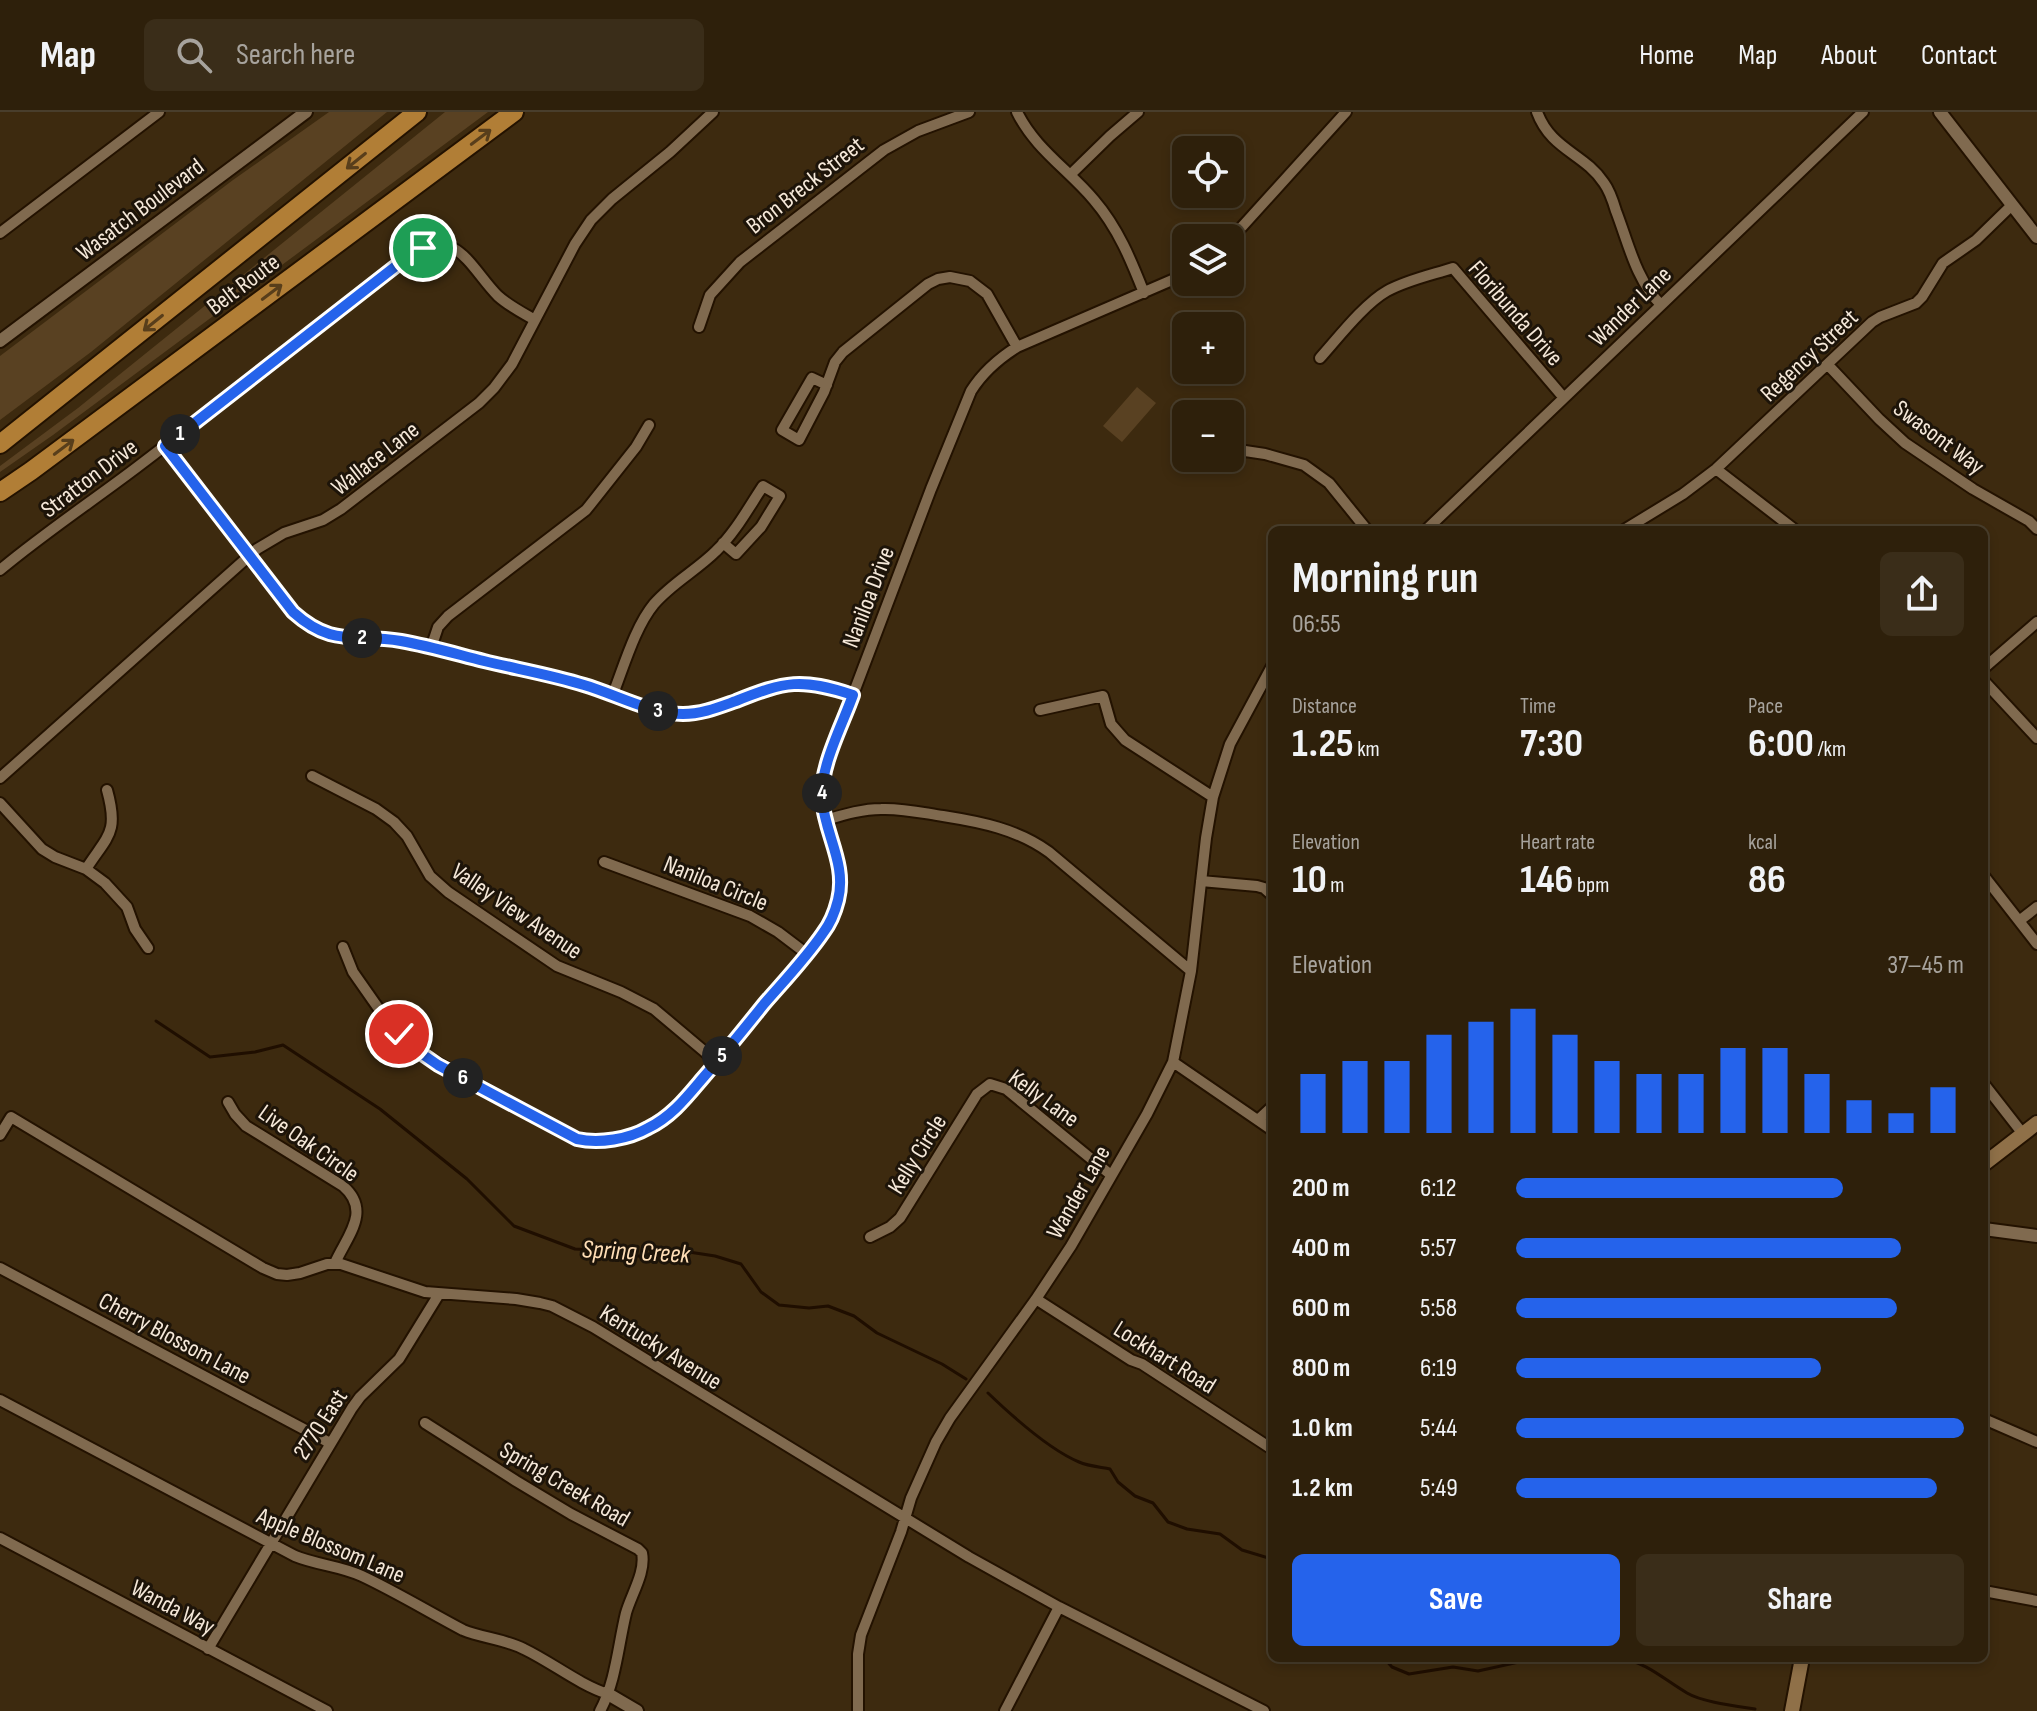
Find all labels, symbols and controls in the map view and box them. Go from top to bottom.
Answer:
search box [144,19,704,91]
text: Map [40,33,96,78]
icon: search [172,33,216,77]
text: Search here [236,37,355,73]
text: Home [1639,39,1694,72]
text: Map [1738,39,1777,72]
text: About [1821,39,1877,72]
text: Contact [1921,39,1997,72]
one-way arrow [469,128,491,145]
street label: Bron Breck Street [741,130,870,240]
map controls [1172,136,1244,472]
button: locate [1172,136,1244,208]
street label: Wasatch Boulevard [71,152,210,267]
one-way arrow [346,152,367,169]
pin [389,214,457,282]
button: layers [1172,224,1244,296]
icon: arrive [401,226,445,270]
street label: Belt Route [201,248,285,321]
street label: Floribunda Drive [1462,255,1569,372]
street label: Wander Lane [1583,260,1677,353]
one-way arrow [261,283,282,300]
street label: Regency Street [1754,303,1864,408]
button: + [1172,312,1244,384]
one-way arrow [143,314,163,332]
street label: Swasont Way [1888,394,1990,481]
button: − [1172,400,1244,472]
pin: 1 [160,414,200,454]
street label: Wallace Lane [326,415,425,502]
text: 1 [176,420,184,447]
street label: Stratton Drive [35,433,143,524]
one-way arrow [52,439,74,455]
street label: Naniloa Drive [836,543,901,652]
text: Morning run [1292,552,1478,605]
button: share [1880,552,1964,636]
text: 06:55 [1292,609,1341,640]
pin: 2 [342,618,382,658]
text: 2 [357,624,367,651]
pin: 3 [638,691,678,731]
text: Distance [1292,693,1357,720]
text: Time [1520,693,1556,720]
text: Pace [1748,693,1783,720]
text: 3 [653,697,663,724]
text: 1.25 [1292,720,1354,768]
text: 7:30 [1520,720,1583,768]
text: 6:00 [1748,720,1814,768]
text: km [1354,736,1380,763]
text: /km [1814,736,1846,763]
pin: 4 [802,773,842,813]
text: 4 [817,779,827,806]
text: Elevation [1292,829,1360,856]
text: Heart rate [1520,829,1595,856]
text: kcal [1748,829,1777,856]
street label: Naniloa Circle [659,849,772,918]
text: 10 [1292,856,1327,904]
text: 146 [1520,856,1573,904]
text: 86 [1748,856,1786,904]
street label: Valley View Avenue [446,857,588,966]
text: m [1327,872,1344,899]
text: bpm [1573,872,1609,899]
text: Elevation [1292,950,1372,981]
text: 37–45 m [1887,950,1964,981]
pin [365,1000,433,1068]
icon: check [377,1012,421,1056]
pin: 5 [702,1036,742,1076]
text: 5 [717,1042,727,1069]
pin: 6 [443,1058,483,1098]
street label: Kelly Lane [1003,1063,1085,1134]
text: 6 [458,1064,468,1091]
street label: Live Oak Circle [253,1098,365,1189]
street label: Kelly Circle [882,1109,953,1199]
street label: Wander Lane [1040,1140,1117,1244]
text: 200 m [1292,1173,1349,1204]
text: 6:12 [1420,1173,1456,1204]
text: 400 m [1292,1233,1350,1264]
text: 5:57 [1420,1233,1456,1264]
water label: Spring Creek [581,1234,692,1271]
street label: Cherry Blossom Lane [94,1286,256,1391]
text: 600 m [1292,1293,1350,1324]
text: 5:58 [1420,1293,1457,1324]
street label: Kentucky Avenue [594,1298,727,1396]
street label: Lockhart Road [1108,1315,1221,1400]
text: 800 m [1292,1353,1350,1384]
text: 6:19 [1420,1353,1457,1384]
street label: 2770 East [287,1384,354,1465]
text: 1.0 km [1292,1413,1353,1444]
text: 5:44 [1420,1413,1457,1444]
street label: Spring Creek Road [494,1435,635,1533]
text: 1.2 km [1292,1473,1353,1504]
text: 5:49 [1420,1473,1458,1504]
street label: Apple Blossom Lane [252,1501,409,1590]
button: Save [1292,1554,1620,1646]
button: Share [1636,1554,1964,1646]
street label: Wanda Way [126,1573,220,1642]

